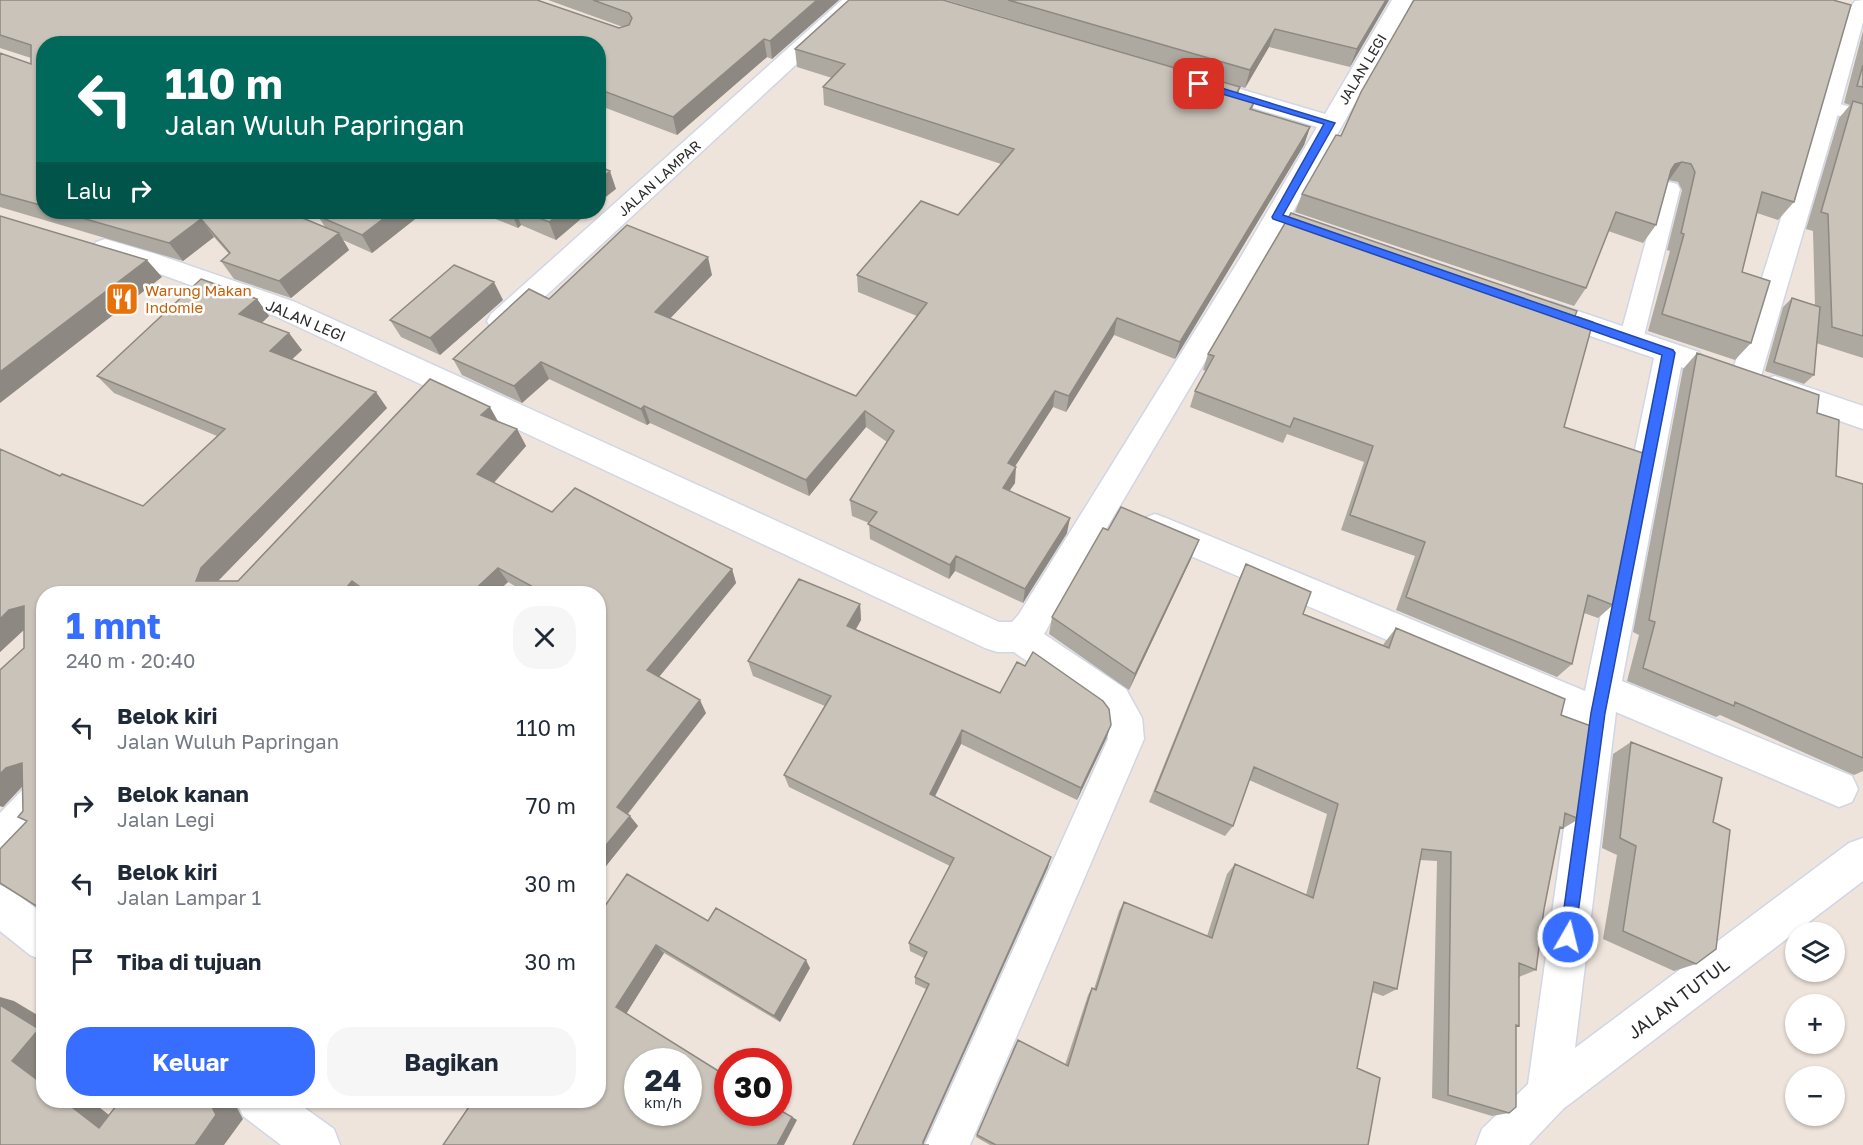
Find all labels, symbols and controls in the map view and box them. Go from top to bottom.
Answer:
street label: JALAN LEGI [1334,31,1390,107]
text: 110 m [165,58,283,108]
pin [1173,58,1224,109]
icon: left [66,60,144,138]
icon: arrive [1182,67,1215,100]
text: Jalan Wuluh Papringan [165,109,465,141]
street label: JALAN LAMPAR [614,136,704,220]
icon: right [124,174,157,207]
text: Lalu [66,177,112,204]
restaurant icon: Warung Makan Indomie [104,281,140,317]
place label: Warung Makan Indomie [145,281,252,316]
street label: JALAN LEGI [263,295,349,345]
text: 1 mnt [66,604,161,647]
button: close [513,606,576,669]
text: 240 m · 20:40 [66,648,196,672]
text: Belok kiri [117,702,218,729]
icon: left [66,711,99,744]
text: 110 m [516,714,576,741]
text: Jalan Wuluh Papringan [117,729,339,753]
text: Belok kanan [117,780,249,807]
icon: right [66,789,99,822]
text: 70 m [526,792,576,819]
text: Jalan Legi [117,807,215,831]
text: Belok kiri [117,858,218,885]
icon: left [66,867,99,900]
text: 30 m [525,870,576,897]
text: Jalan Lampar 1 [117,885,261,909]
position arrow [1536,905,1600,969]
map controls [1785,922,1845,1126]
button: layers [1785,922,1845,982]
icon: arrive [66,945,99,978]
text: Tiba di tujuan [117,948,261,975]
text: 30 m [525,948,576,975]
street label: JALAN TUTUL [1623,953,1733,1043]
button: + [1785,994,1845,1054]
button: Keluar [66,1027,315,1096]
button: Bagikan [327,1027,576,1096]
speed limit sign: 30 [714,1048,792,1126]
text: 24 [644,1062,682,1098]
button: − [1785,1066,1845,1126]
text: km/h [644,1093,682,1111]

